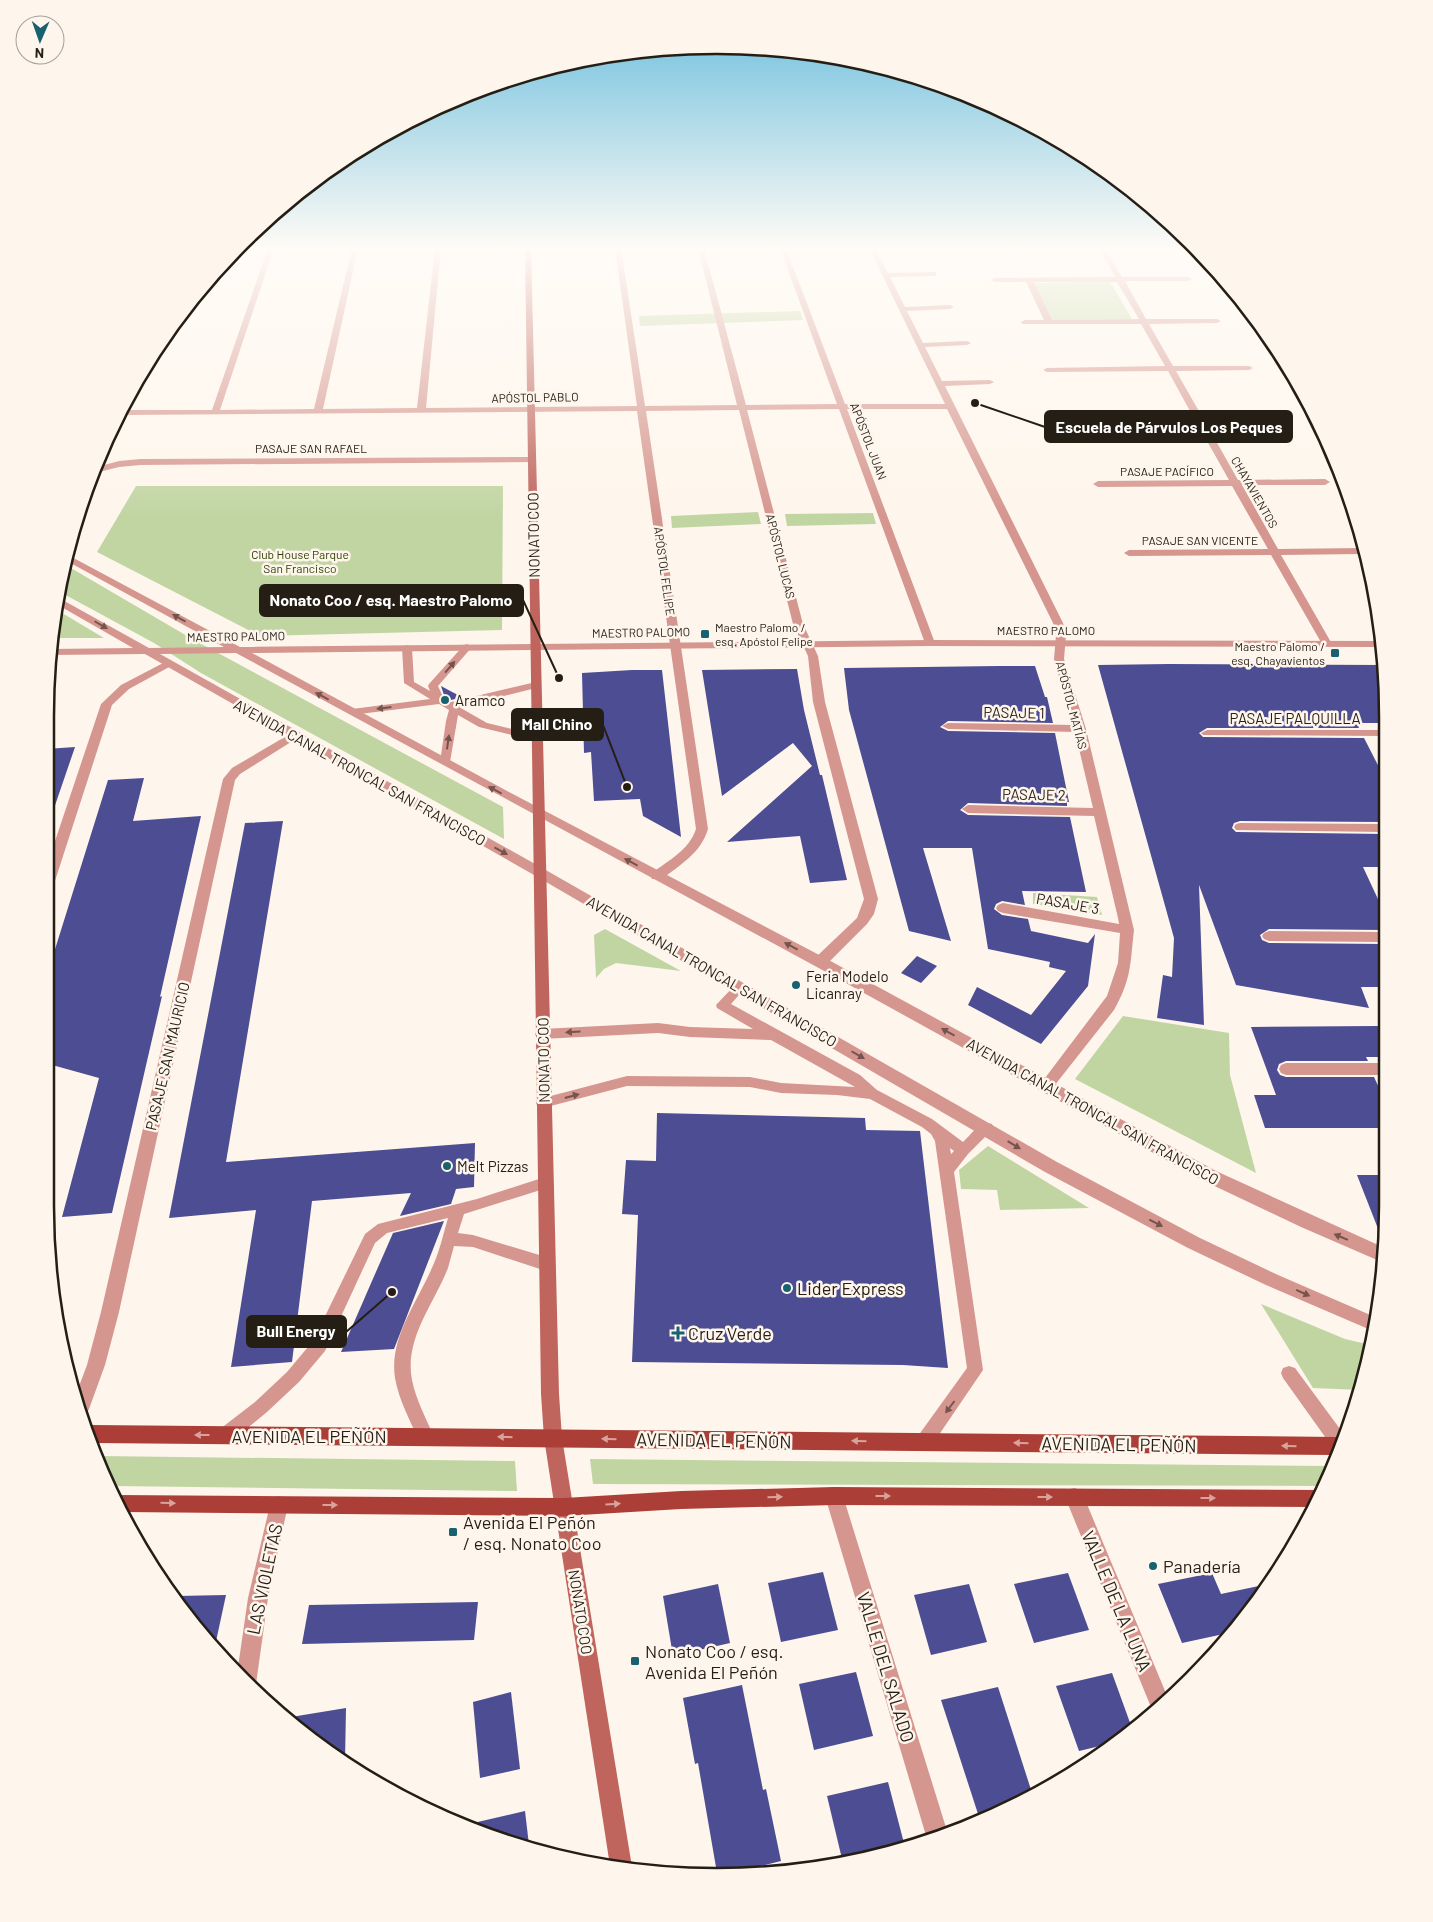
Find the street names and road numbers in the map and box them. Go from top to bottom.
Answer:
street label: APÓSTOL PABLO [491,389,579,405]
street label: APÓSTOL JUAN [848,400,890,482]
street label: PASAJE SAN RAFAEL [255,441,367,455]
street label: CHAYAVIENTOS [1229,454,1281,530]
street label: PASAJE PACÍFICO [1120,464,1214,478]
street label: NONATO COO [523,492,543,578]
street label: APÓSTOL LUCAS [764,512,798,600]
street label: APÓSTOL FELIPE [652,526,678,616]
street label: PASAJE SAN VICENTE [1142,533,1258,547]
street label: MAESTRO PALOMO [997,623,1095,637]
street label: MAESTRO PALOMO [592,624,690,640]
street label: MAESTRO PALOMO [187,628,285,644]
street label: APÓSTOL MATÍAS [1054,660,1090,750]
street label: AVENIDA CANAL TRONCAL SAN FRANCISCO [231,695,489,849]
street label: PASAJE 1 [983,702,1045,722]
street label: PASAJE PALQUILLA [1229,709,1361,727]
street label: PASAJE 2 [1002,784,1066,804]
street label: PASAJE 3 [1035,889,1101,917]
street label: AVENIDA CANAL TRONCAL SAN FRANCISCO [584,892,840,1050]
street label: PASAJE SAN MAURICIO [141,980,193,1132]
street label: NONATO COO [533,1017,553,1103]
street label: AVENIDA CANAL TRONCAL SAN FRANCISCO [964,1034,1222,1188]
street label: AVENIDA EL PEÑÓN [231,1425,387,1447]
street label: AVENIDA EL PEÑÓN [636,1428,792,1452]
street label: AVENIDA EL PEÑÓN [1041,1432,1197,1456]
street label: LAS VIOLETAS [241,1521,287,1637]
street label: VALLE DE LA LUNA [1077,1527,1157,1675]
street label: NONATO COO [565,1568,597,1656]
street label: VALLE DEL SALADO [853,1589,919,1745]

